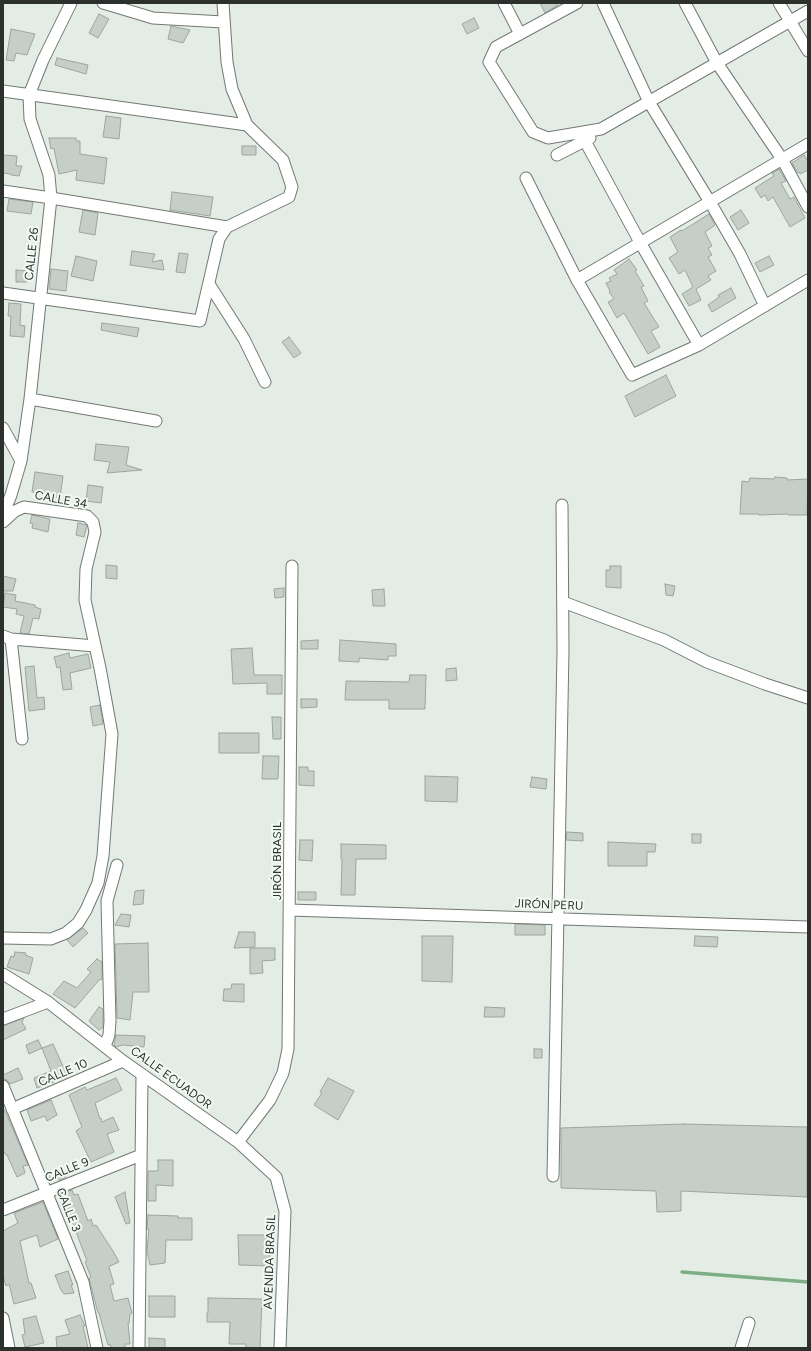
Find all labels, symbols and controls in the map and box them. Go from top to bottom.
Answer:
street label: CALLE 26 [22,227,42,281]
street label: CALLE 34 [34,488,88,512]
street label: JIRÓN BRASIL [270,822,284,900]
street label: JIRÓN PERU [514,897,584,913]
street label: CALLE ECUADOR [128,1044,214,1112]
street label: CALLE 10 [36,1056,90,1090]
street label: CALLE 9 [43,1155,91,1185]
street label: CALLE 3 [53,1186,83,1234]
street label: AVENIDA BRASIL [261,1214,279,1310]

